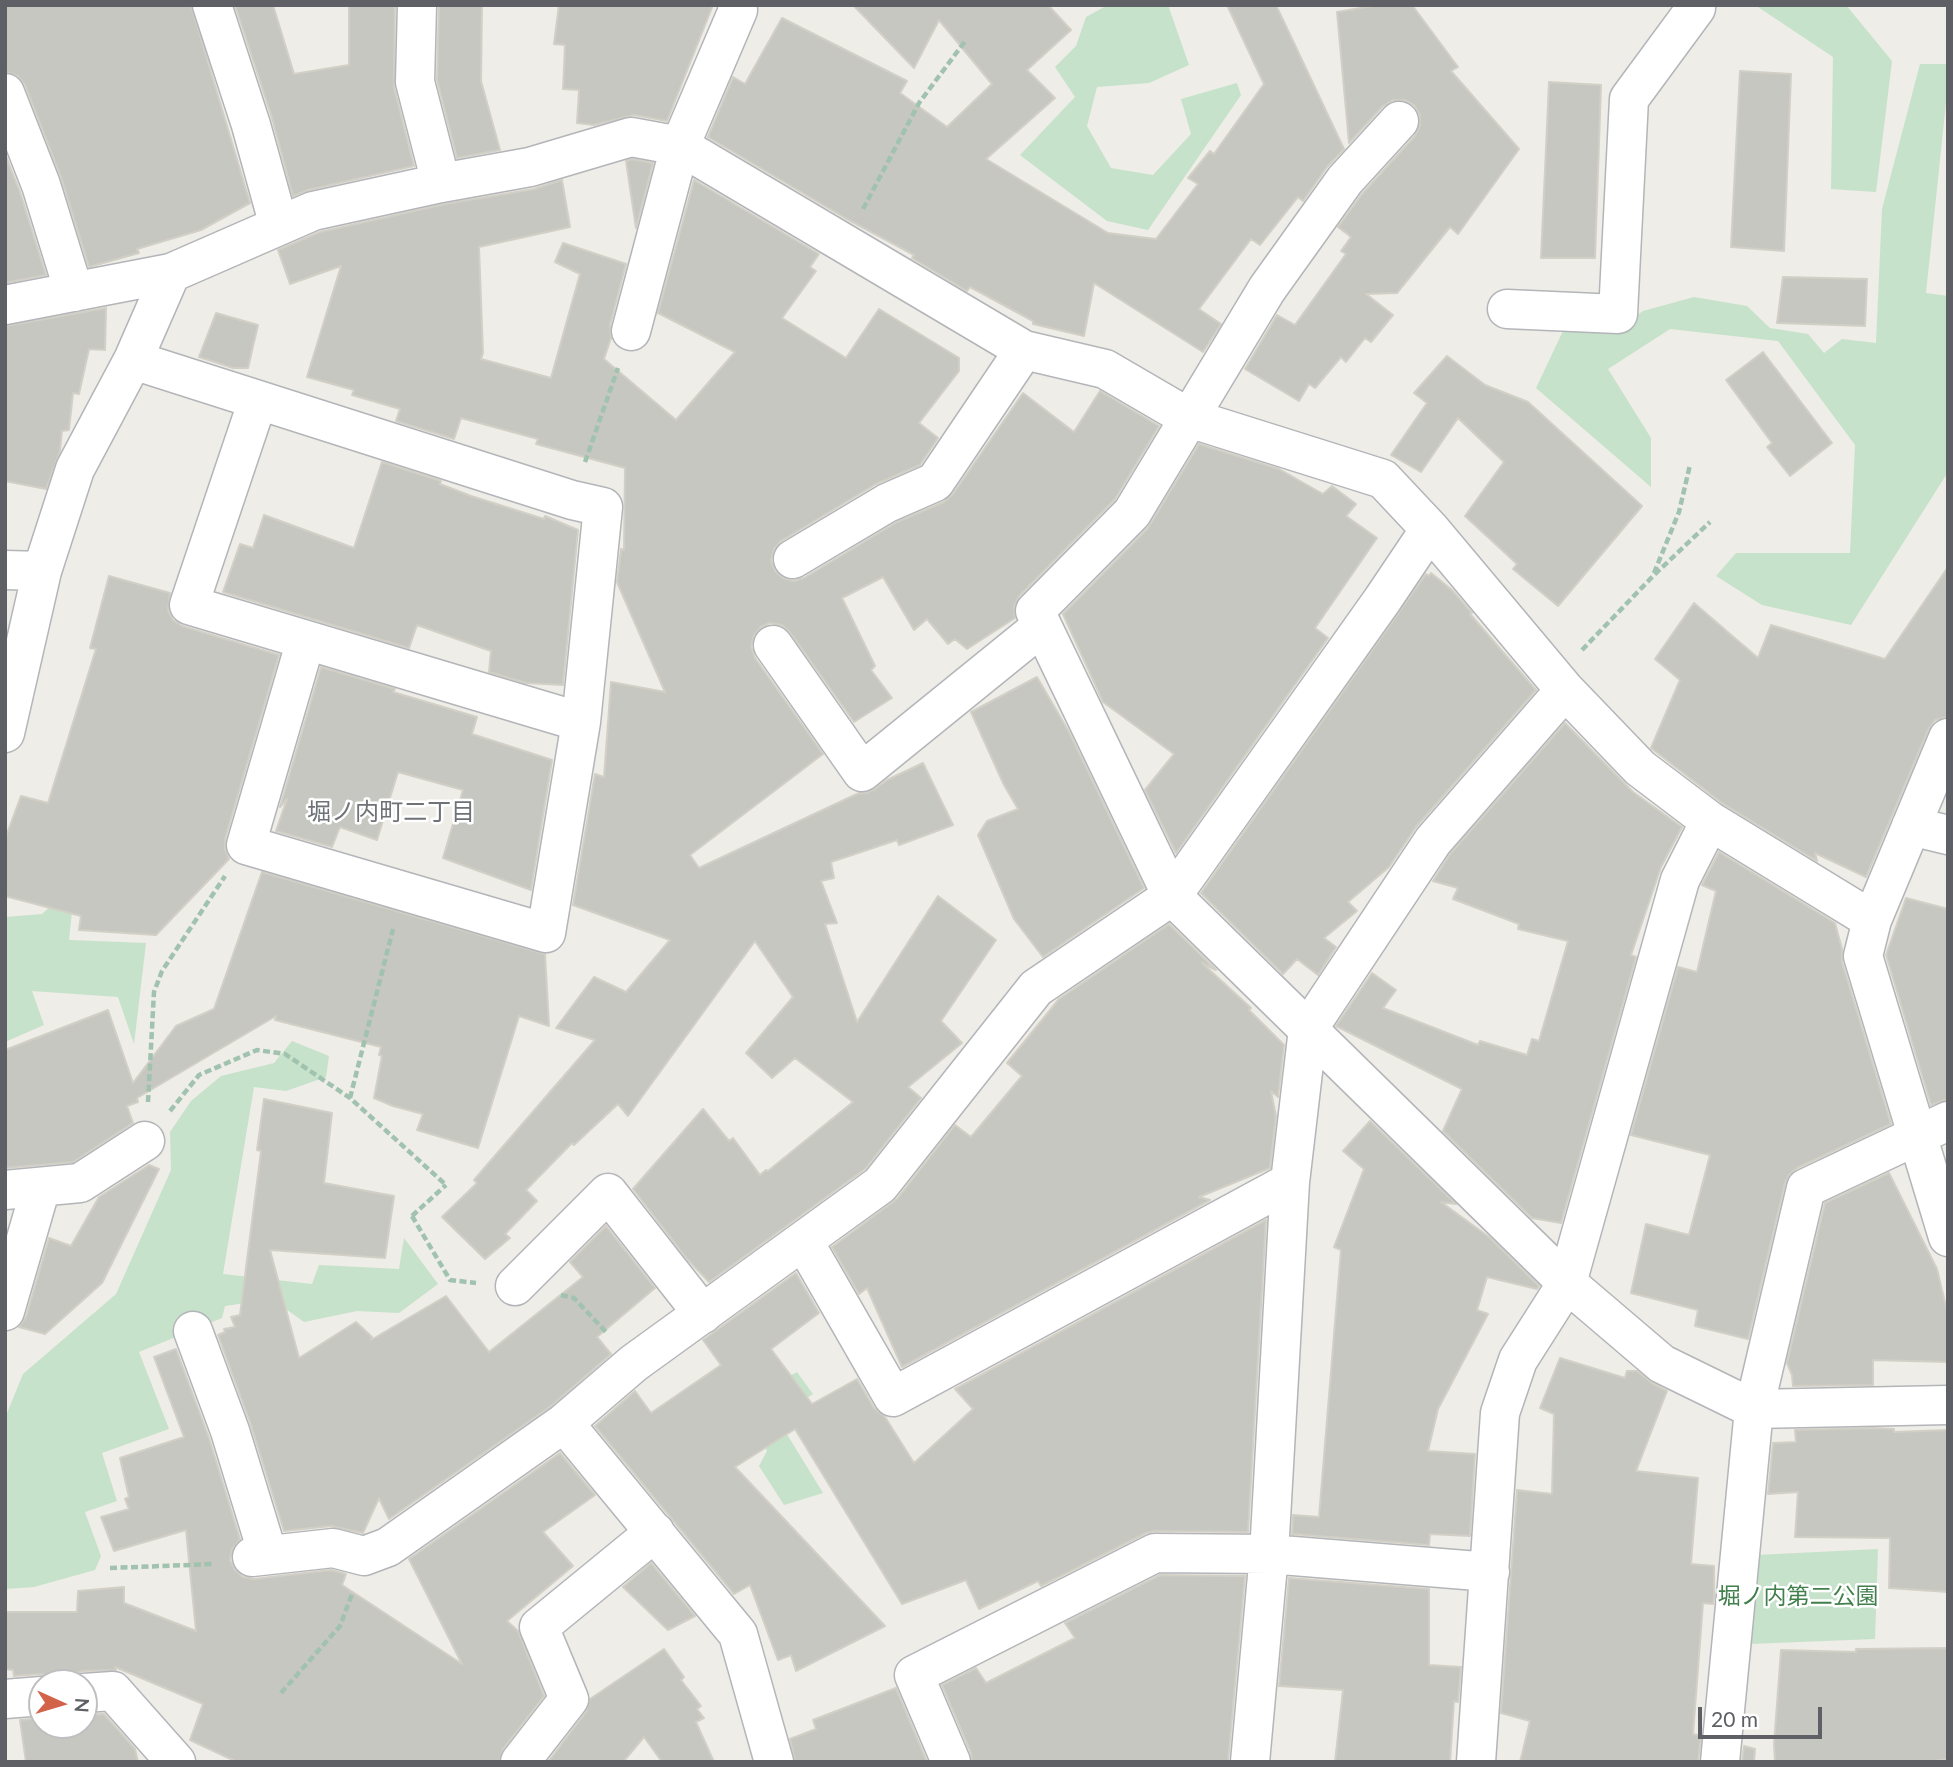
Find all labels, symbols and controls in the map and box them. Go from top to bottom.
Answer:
district label: 堀ノ内町二丁目 [307,798,475,826]
park label: 堀ノ内第二公園 [1718,1583,1878,1611]
north arrow [28,1669,98,1739]
scale bar [1701,1694,1825,1738]
text: N [70,1697,94,1713]
text: 20 m [1711,1706,1758,1731]

